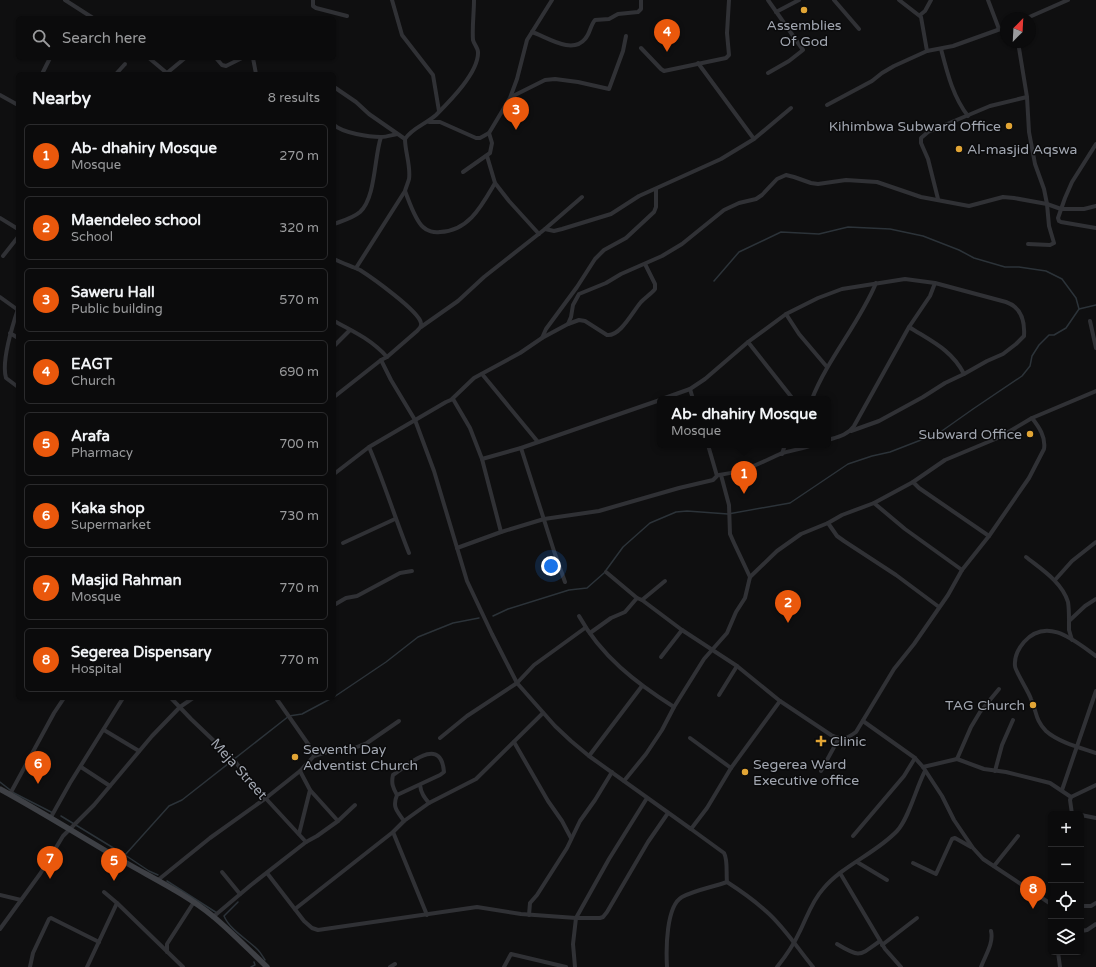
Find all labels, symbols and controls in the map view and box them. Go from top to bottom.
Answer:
marker: Assemblies Of God [799,5,809,15]
north arrow [1000,12,1036,48]
search box [16,16,336,60]
place label: Assemblies Of God [766,17,842,50]
pin: 4 [654,19,680,52]
icon: search [30,27,52,49]
text: Search here [62,29,146,47]
text: Nearby [32,88,91,109]
text: 8 results [268,90,320,106]
pin: 3 [503,97,529,130]
place label: Kihimbwa Subward Office [829,118,1001,135]
marker: Kihimbwa Subward Office [1004,121,1014,131]
text: Ab- dhahiry Mosque [71,139,217,157]
place label: Al-masjid Aqswa [967,141,1077,158]
marker: Al-masjid Aqswa [954,144,964,154]
text: 1 [42,148,50,164]
text: 270 m [279,148,319,164]
text: Mosque [71,157,121,173]
text: Maendeleo school [71,211,201,229]
text: 2 [42,220,50,236]
text: 320 m [279,220,319,236]
text: School [71,229,113,245]
text: Saweru Hall [71,283,155,301]
text: 3 [42,292,50,308]
text: 570 m [279,292,319,308]
text: Public building [71,301,163,317]
text: EAGT [71,355,112,373]
text: 4 [42,364,50,380]
text: 690 m [279,364,319,380]
text: Church [71,373,115,389]
popup [657,396,831,448]
text: Ab- dhahiry Mosque [671,405,817,423]
text: Mosque [671,423,721,439]
place label: Subward Office [919,426,1022,443]
text: Arafa [71,427,110,445]
marker: Subward Office [1025,429,1035,439]
text: 5 [42,436,50,452]
text: 700 m [279,436,319,452]
text: Pharmacy [71,445,133,461]
pin: 1 [731,461,757,494]
text: Kaka shop [71,499,145,517]
text: 6 [42,508,50,524]
text: 730 m [279,508,319,524]
text: Supermarket [71,517,151,533]
your location [541,556,561,576]
text: Masjid Rahman [71,571,182,589]
text: 7 [42,580,50,596]
text: 770 m [279,580,319,596]
text: Mosque [71,589,121,605]
pin: 2 [775,590,801,623]
text: Segerea Dispensary [71,643,212,661]
text: 8 [42,652,50,668]
text: 770 m [279,652,319,668]
text: Hospital [71,661,122,677]
place label: TAG Church [945,697,1025,714]
marker: TAG Church [1028,700,1038,710]
place label: Clinic [830,733,866,750]
street label: Meja Street [207,735,271,804]
marker: Clinic [815,735,827,747]
place label: Seventh Day Adventist Church [303,741,418,774]
pin: 6 [25,751,51,784]
marker: Seventh Day Adventist Church [290,752,300,762]
place label: Segerea Ward Executive office [753,756,859,789]
marker: Segerea Ward Executive office [740,767,750,777]
map controls [1048,811,1084,955]
button: + [1048,811,1084,847]
pin: 7 [37,846,63,879]
button: − [1048,847,1084,883]
pin: 5 [101,848,127,881]
pin: 8 [1020,876,1046,909]
button: locate [1048,883,1084,919]
button: layers [1048,919,1084,955]

